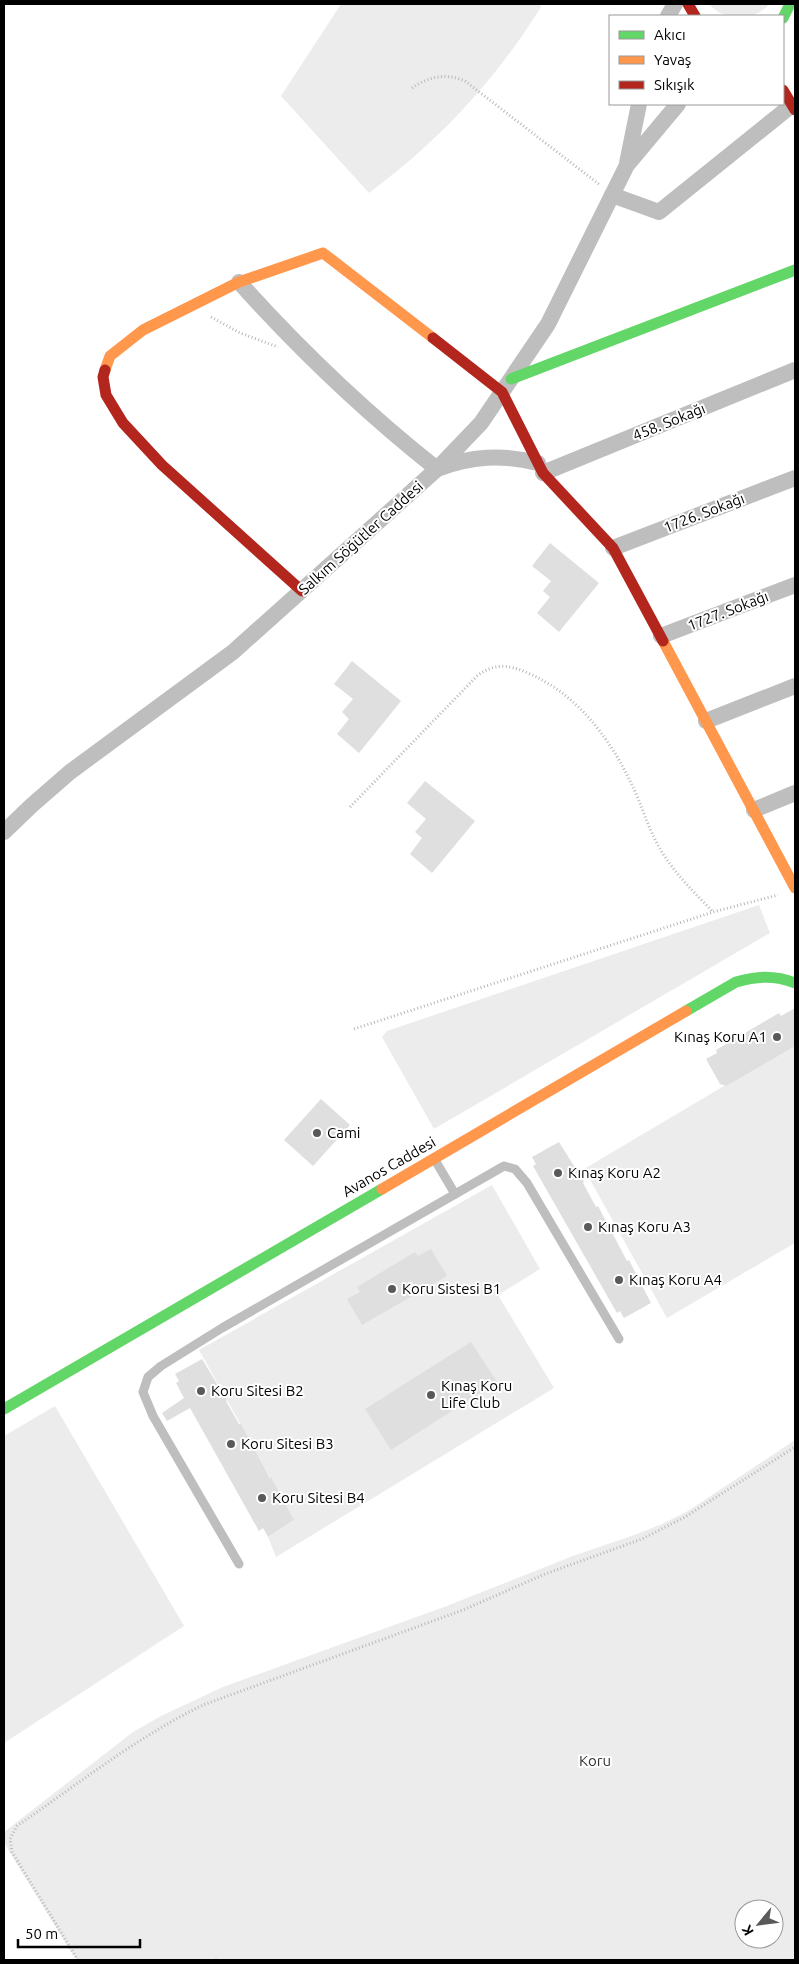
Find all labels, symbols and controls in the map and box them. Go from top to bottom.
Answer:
legend [609,15,784,105]
text: Akıcı [654,26,686,43]
text: Yavaş [654,51,691,68]
text: Sıkışık [654,76,695,93]
street label: 458. Sokağı [630,399,708,444]
street label: Salkım Söğütler Caddesi [295,477,426,598]
street label: 1726. Sokağı [661,489,747,536]
street label: 1727. Sokağı [685,587,771,634]
place label: Kınaş Koru A1 [674,1028,767,1045]
marker: Kınaş Koru A1 [771,1031,783,1043]
place label: Cami [327,1124,361,1141]
marker: Cami [311,1127,323,1139]
street label: Avanos Caddesi [339,1133,438,1200]
place label: Kınaş Koru A2 [568,1164,661,1181]
marker: Kınaş Koru A2 [552,1167,564,1179]
place label: Kınaş Koru A3 [598,1218,691,1235]
marker: Kınaş Koru A3 [582,1221,594,1233]
place label: Kınaş Koru A4 [629,1271,722,1288]
marker: Kınaş Koru A4 [613,1274,625,1286]
place label: Koru Sistesi B1 [402,1280,501,1297]
marker: Koru Sistesi B1 [386,1283,398,1295]
place label: Kınaş Koru Life Club [441,1377,512,1411]
place label: Koru Sitesi B2 [211,1382,304,1399]
marker: Koru Sitesi B2 [195,1385,207,1397]
marker: Kınaş Koru Life Club [425,1389,437,1401]
place label: Koru Sitesi B3 [241,1435,334,1452]
marker: Koru Sitesi B3 [225,1438,237,1450]
place label: Koru Sitesi B4 [272,1489,365,1506]
marker: Koru Sitesi B4 [256,1492,268,1504]
park label: Koru [579,1752,611,1769]
north arrow [734,1899,784,1949]
scale bar [18,1916,140,1948]
text: K [738,1922,757,1938]
text: 50 m [25,1925,58,1942]

